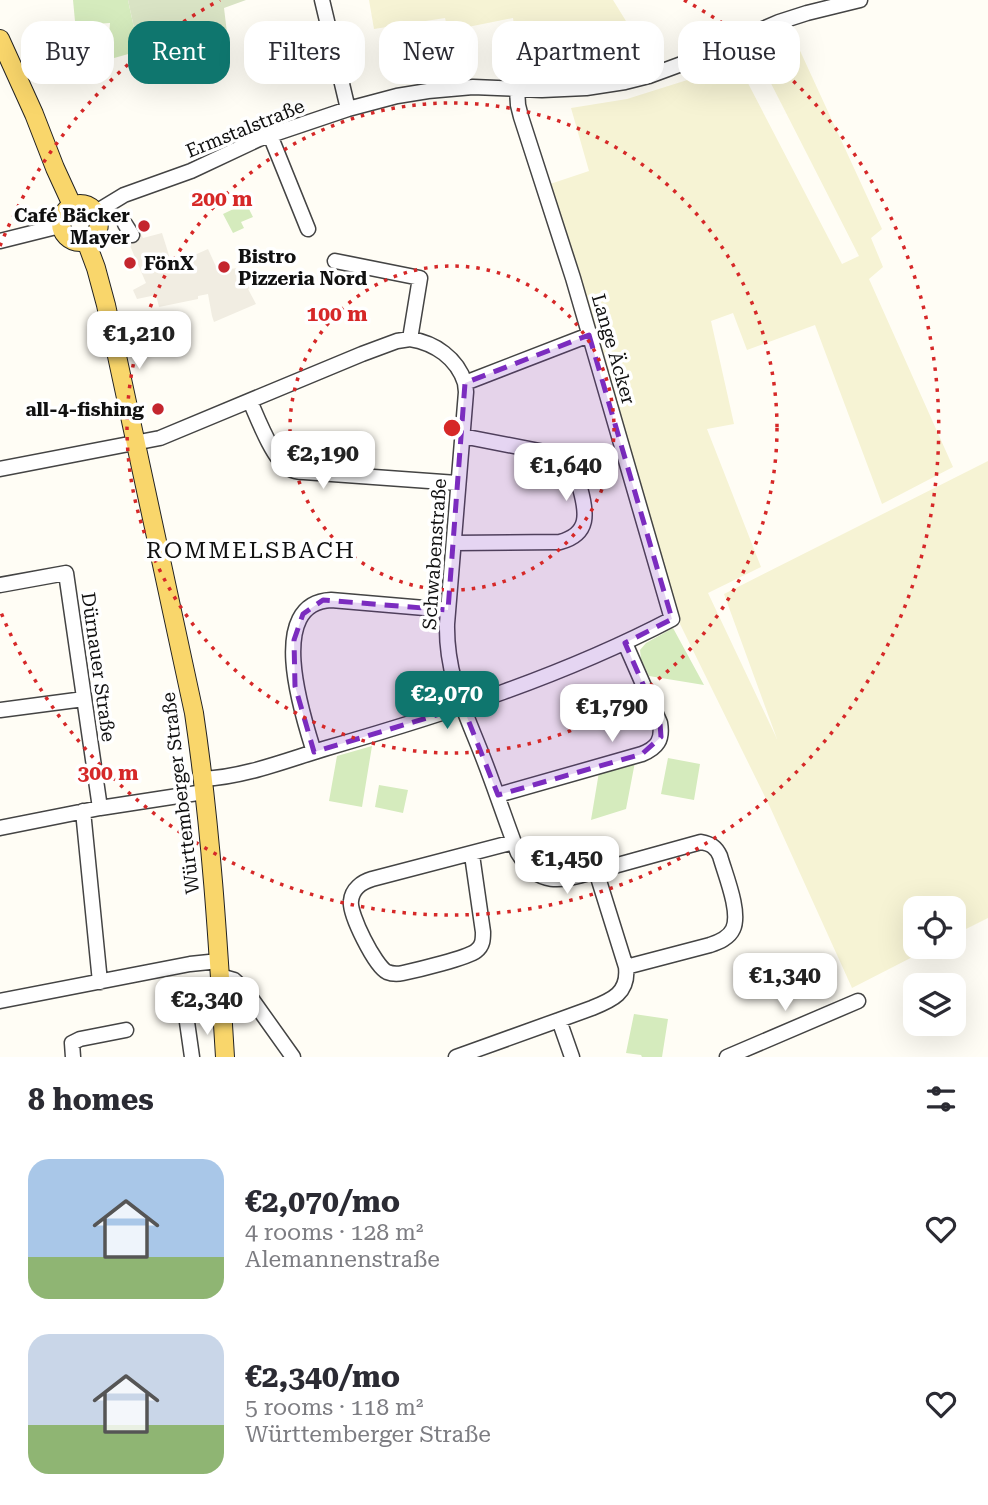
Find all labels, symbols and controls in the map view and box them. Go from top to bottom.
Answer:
chip: Buy [21,21,114,84]
chip: Rent [128,21,230,84]
chip: Filters [244,21,365,84]
chip: New [379,21,478,84]
chip: Apartment [492,21,664,84]
chip: House [678,21,800,84]
street label: Ermstalstraße [183,94,308,163]
text: 200 m [192,187,252,211]
place label: Café Bäcker Mayer [14,204,130,249]
marker: Café Bäcker Mayer [136,218,152,234]
place label: Bistro Pizzeria Nord [238,245,368,290]
place label: FönX [144,252,194,275]
marker: FönX [122,255,138,271]
marker: Bistro Pizzeria Nord [216,259,232,275]
street label: Lange Äcker [587,291,640,407]
text: 100 m [307,302,367,326]
pin: €1,210 [82,312,196,371]
text: €1,210 [103,320,175,347]
place label: all-4-fishing [25,398,144,421]
marker: all-4-fishing [150,401,166,417]
centre of rings [440,416,464,440]
pin: €2,190 [266,432,380,491]
text: €2,190 [287,440,359,467]
pin: €1,640 [509,444,623,503]
text: €1,640 [530,452,602,479]
street label: Schwabenstraße [418,478,451,631]
district label: ROMMELSBACH [146,537,356,564]
street label: Dürnauer Straße [77,591,120,743]
pin: €2,070 [390,672,504,731]
text: €2,070 [411,680,483,707]
pin: €1,790 [555,684,669,744]
street label: Württemberger Straße [157,691,204,895]
text: €1,790 [576,693,648,720]
text: 300 m [78,761,138,785]
pin: €1,450 [510,836,624,896]
text: €1,450 [531,845,603,872]
map controls [903,896,966,1036]
button: locate [903,896,966,959]
pin: €1,340 [728,954,842,1013]
text: €1,340 [749,962,821,989]
button: layers [903,973,966,1036]
pin: €2,340 [150,978,264,1037]
text: €2,340 [171,986,243,1013]
icon: filters [922,1080,960,1118]
text: 8 homes [28,1082,154,1117]
text: €2,070/mo [245,1184,400,1219]
icon: home [84,1187,168,1271]
icon: heart [922,1210,960,1248]
text: 4 rooms · 128 m² [245,1219,423,1246]
text: Alemannenstraße [245,1246,440,1273]
text: €2,340/mo [245,1359,400,1394]
icon: home [84,1362,168,1446]
icon: heart [922,1385,960,1423]
text: 5 rooms · 118 m² [245,1394,423,1421]
text: Württemberger Straße [245,1421,491,1448]

